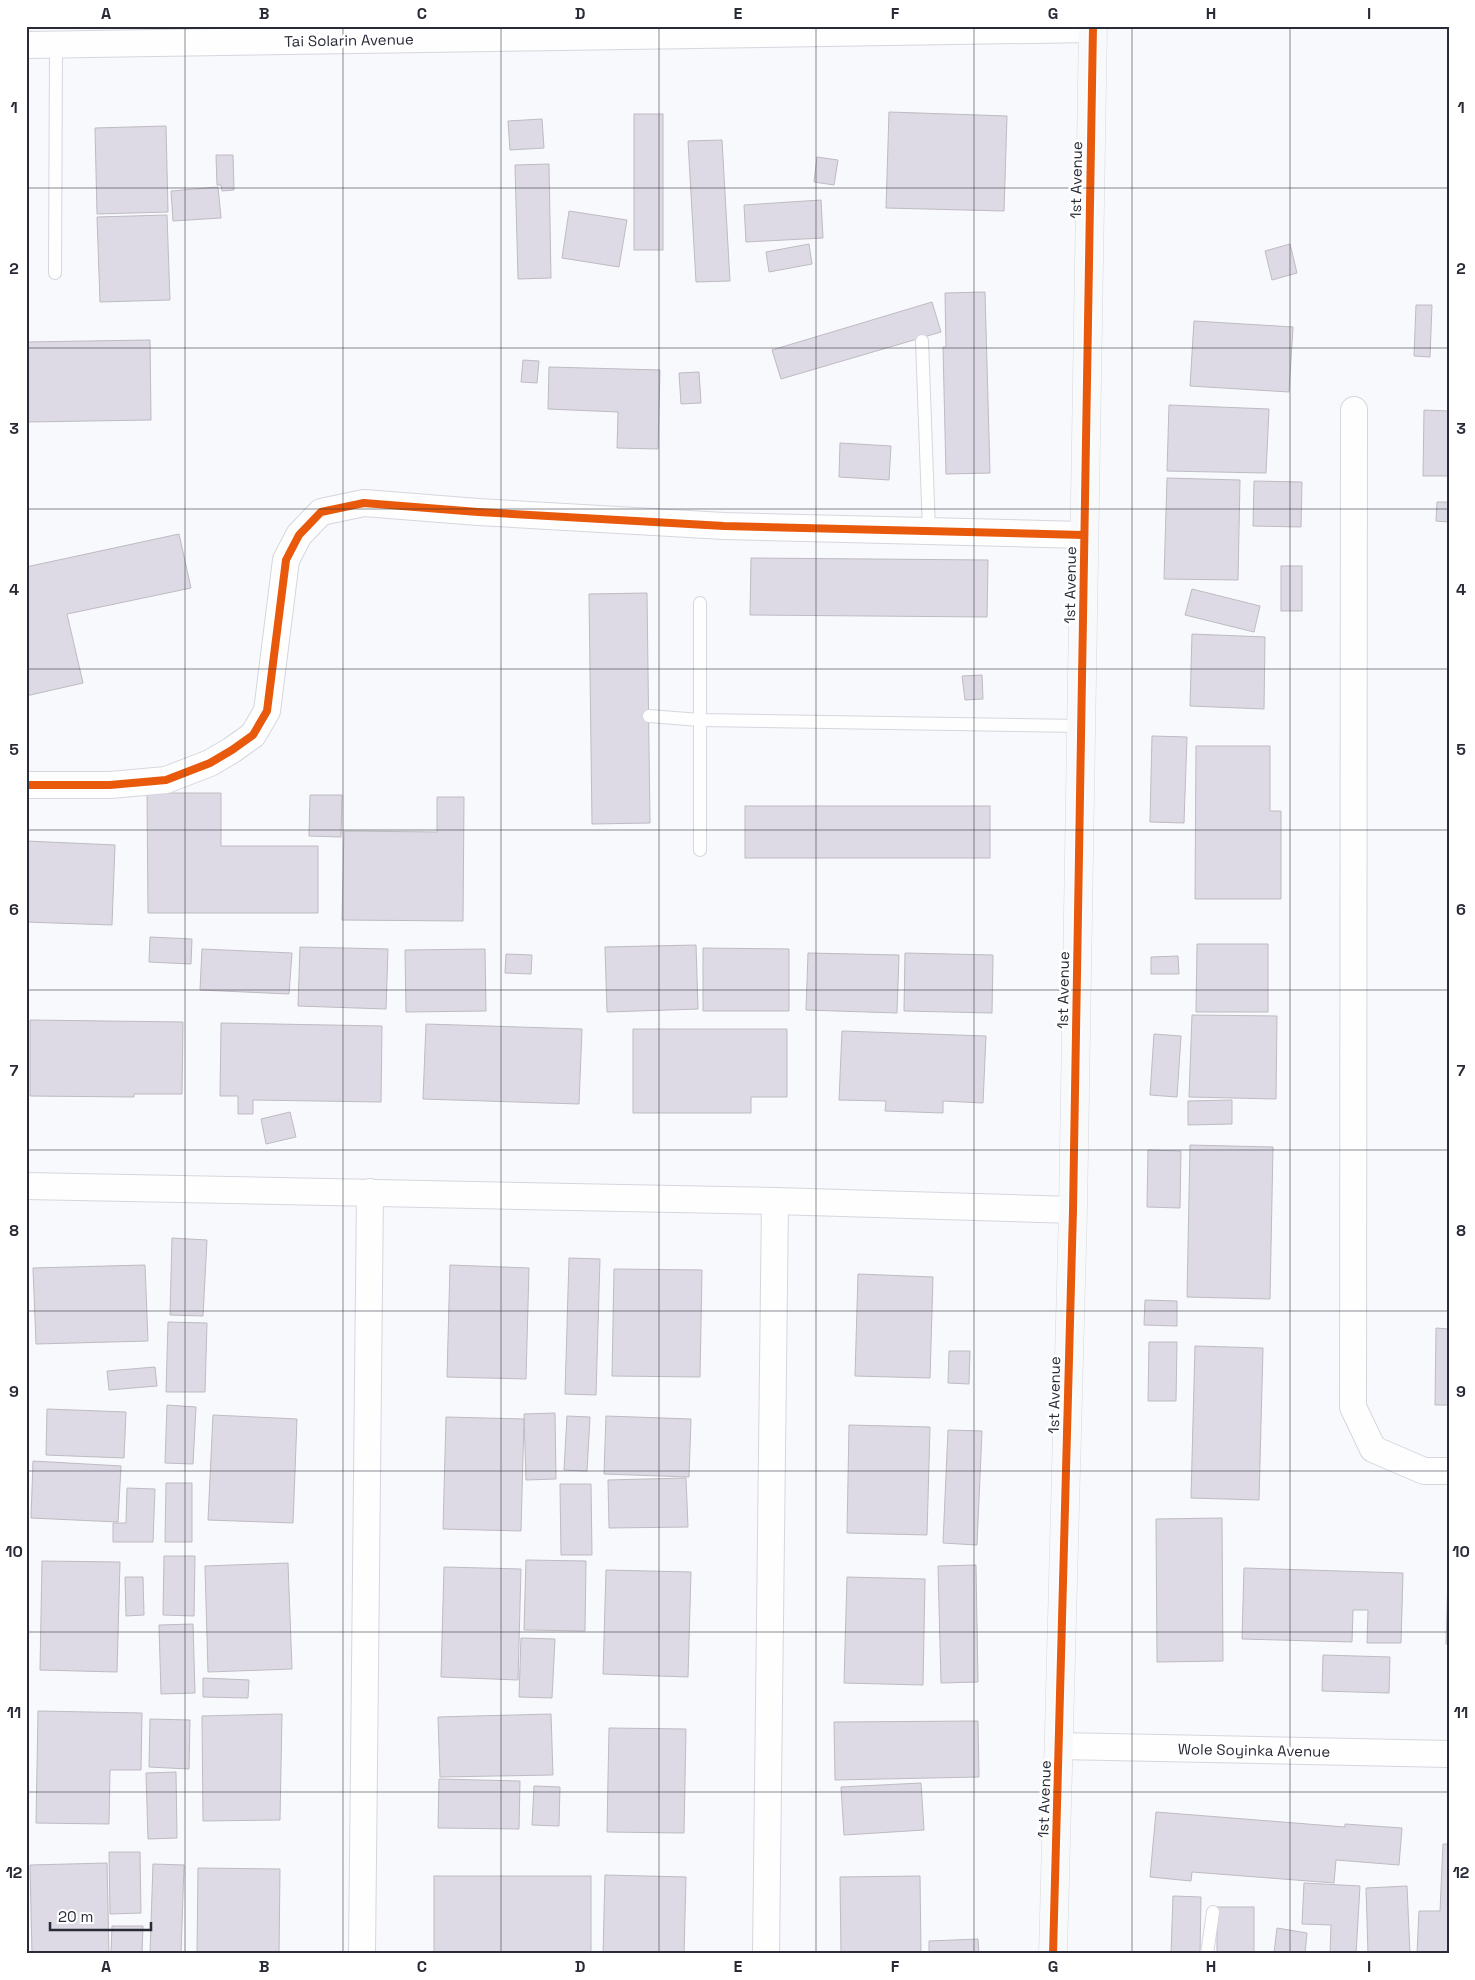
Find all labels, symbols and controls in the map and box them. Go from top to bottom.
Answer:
text: A [101,3,111,24]
text: B [259,3,269,24]
text: C [417,3,427,24]
text: D [575,3,585,24]
text: E [734,3,743,24]
text: F [891,3,900,24]
text: G [1048,3,1058,24]
text: H [1206,3,1216,24]
text: I [1367,3,1371,24]
street label: Tai Solarin Avenue [284,29,414,51]
text: 1 [10,97,18,118]
text: 1 [1457,97,1465,118]
street label: 1st Avenue [1066,141,1086,219]
text: 2 [9,258,19,279]
text: 2 [1456,258,1466,279]
text: 3 [9,418,19,439]
text: 3 [1456,418,1466,439]
street label: 1st Avenue [1060,546,1080,624]
text: 4 [9,579,19,600]
text: 4 [1456,579,1466,600]
text: 5 [9,739,19,760]
text: 5 [1456,739,1466,760]
text: 6 [9,899,19,920]
text: 6 [1456,899,1466,920]
street label: 1st Avenue [1053,951,1073,1029]
text: 7 [10,1060,19,1081]
text: 7 [1457,1060,1466,1081]
text: 8 [9,1220,19,1241]
text: 8 [1456,1220,1466,1241]
street label: 1st Avenue [1044,1356,1064,1434]
text: 9 [9,1381,19,1402]
text: 9 [1456,1381,1466,1402]
text: 10 [5,1541,23,1562]
text: 10 [1452,1541,1470,1562]
text: 11 [7,1702,21,1723]
text: 11 [1454,1702,1468,1723]
street label: Wole Soyinka Avenue [1178,1739,1330,1761]
street label: 1st Avenue [1033,1760,1055,1838]
text: 12 [6,1862,22,1883]
text: 12 [1453,1862,1469,1883]
scale bar [50,1900,151,1932]
text: 20 m [58,1907,93,1926]
text: A [101,1956,111,1977]
text: B [259,1956,269,1977]
text: C [417,1956,427,1977]
text: D [575,1956,585,1977]
text: E [734,1956,743,1977]
text: F [891,1956,900,1977]
text: G [1048,1956,1058,1977]
text: H [1206,1956,1216,1977]
text: I [1367,1956,1371,1977]

